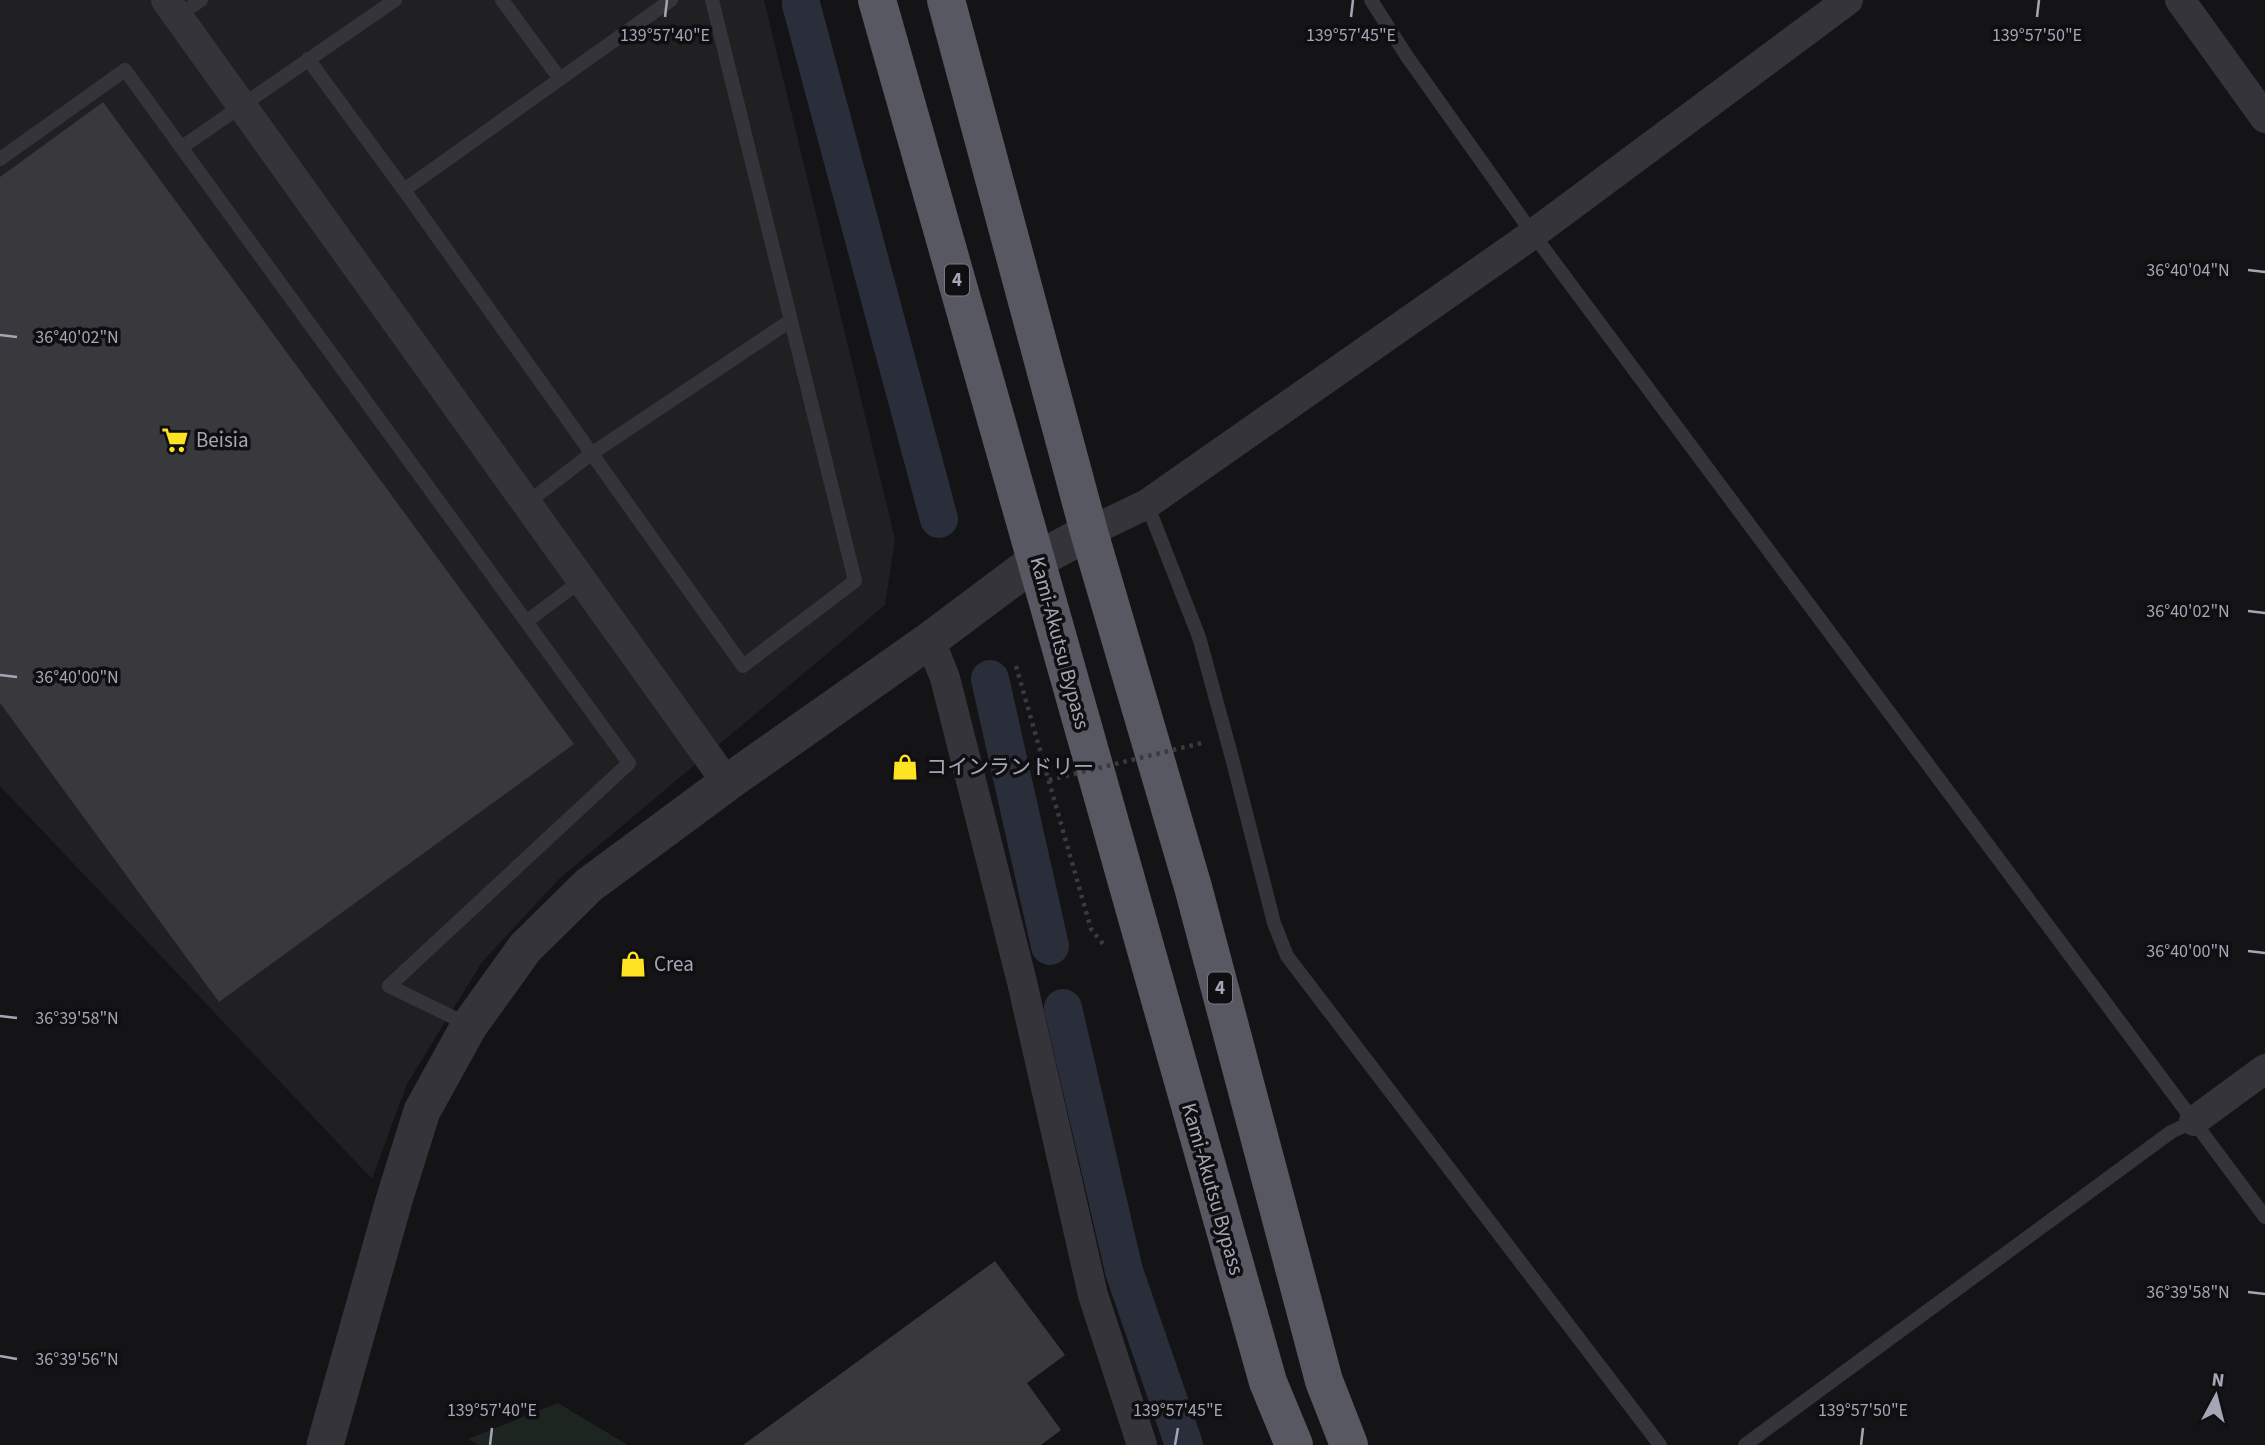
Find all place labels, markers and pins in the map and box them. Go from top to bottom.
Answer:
supermarket icon: Beisia [160,425,190,455]
place label: Beisia [196,425,248,455]
shop icon: コインランドリー [890,752,920,782]
place label: コインランドリー [926,752,1094,782]
shop icon: Crea [618,949,648,979]
place label: Crea [654,949,694,979]

